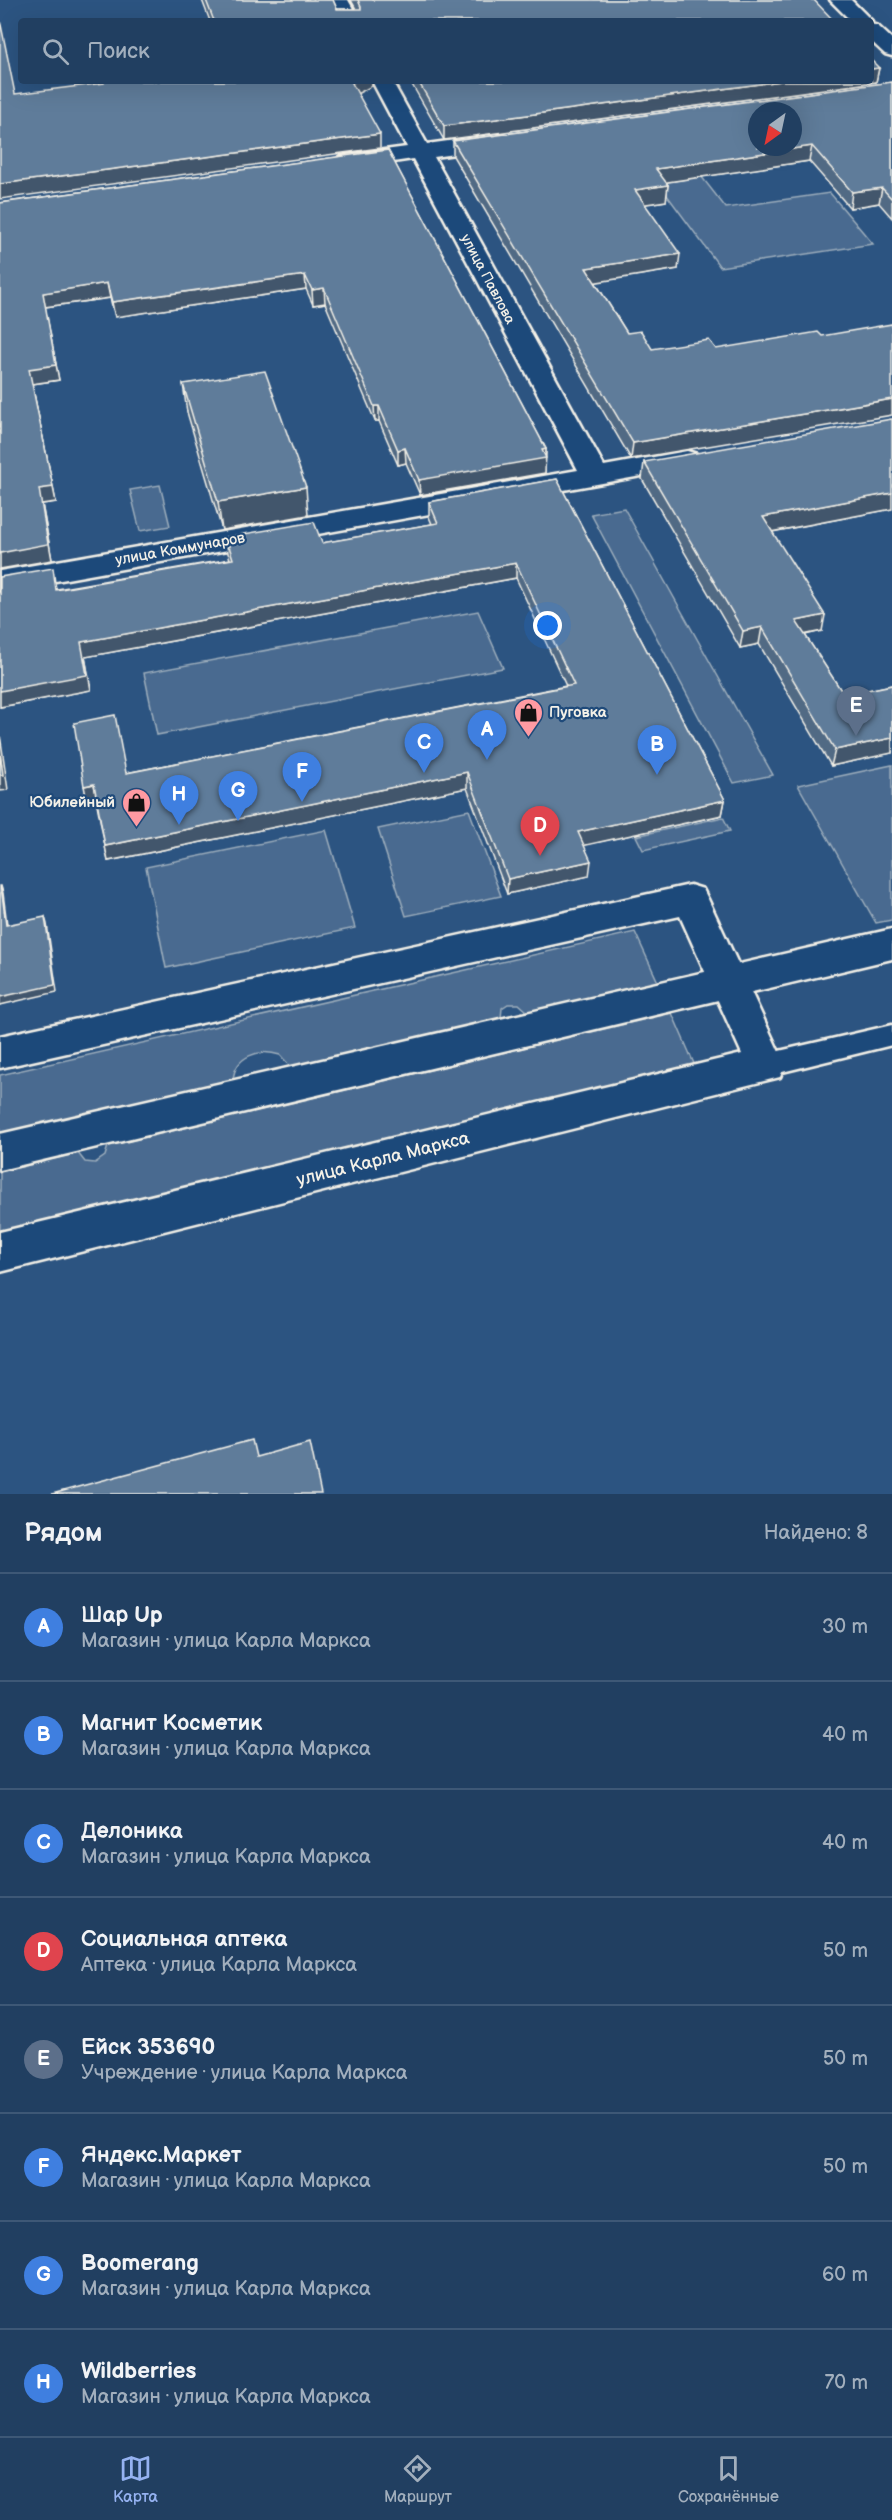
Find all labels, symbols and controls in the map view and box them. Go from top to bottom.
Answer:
search box [18,18,874,84]
icon: search [39,35,72,68]
text: Поиск [87,38,150,65]
north arrow [748,102,802,156]
street label: улица Павлова [457,231,519,328]
street label: улица Коммунаров [114,528,246,570]
your location [533,611,562,640]
pin: E [836,686,876,736]
shop icon: Пуговка [512,696,544,738]
place label: Пуговка [549,703,607,722]
pin: A [468,710,506,760]
pin: C [404,724,444,773]
pin: B [638,726,676,775]
pin: F [282,752,322,802]
pin: G [218,772,258,821]
pin: H [160,776,198,825]
shop icon: Юбилейный [120,786,152,828]
place label: Юбилейный [29,793,115,812]
pin: D [520,806,560,856]
street label: улица Карла Маркса [294,1127,472,1191]
text: Рядом [24,1518,102,1549]
text: Найдено: 8 [764,1521,868,1545]
text: Шар Up [81,1602,163,1629]
text: A [37,1615,50,1639]
text: 30 m [822,1615,868,1639]
text: Магазин · улица Карла Маркса [81,1629,371,1653]
text: Магнит Косметик [81,1710,262,1737]
text: B [36,1723,51,1747]
text: 40 m [822,1723,868,1747]
text: Магазин · улица Карла Маркса [81,1737,371,1761]
text: Делоника [81,1818,182,1845]
text: C [36,1831,51,1855]
text: 40 m [822,1831,868,1855]
text: Магазин · улица Карла Маркса [81,1845,371,1869]
text: Социальная аптека [81,1926,287,1953]
text: D [37,1939,50,1963]
text: 50 m [823,1939,868,1963]
text: Аптека · улица Карла Маркса [81,1953,357,1977]
text: Ейск 353690 [81,2034,215,2061]
text: E [37,2047,50,2071]
text: 50 m [823,2047,868,2071]
text: Учреждение · улица Карла Маркса [81,2061,408,2085]
text: Яндекс.Маркет [81,2142,242,2169]
text: F [37,2155,50,2179]
text: 50 m [823,2155,868,2179]
text: Магазин · улица Карла Маркса [81,2169,371,2193]
text: Boomerang [81,2250,199,2277]
text: G [36,2263,51,2287]
text: 60 m [822,2263,868,2287]
text: Магазин · улица Карла Маркса [81,2277,371,2301]
text: Wildberries [81,2358,196,2385]
text: H [36,2371,51,2395]
text: 70 m [824,2371,868,2395]
text: Магазин · улица Карла Маркса [81,2385,371,2409]
tab: Карта [113,2452,158,2507]
tab: Маршрут [384,2452,452,2507]
tab: Сохранённые [678,2452,779,2507]

